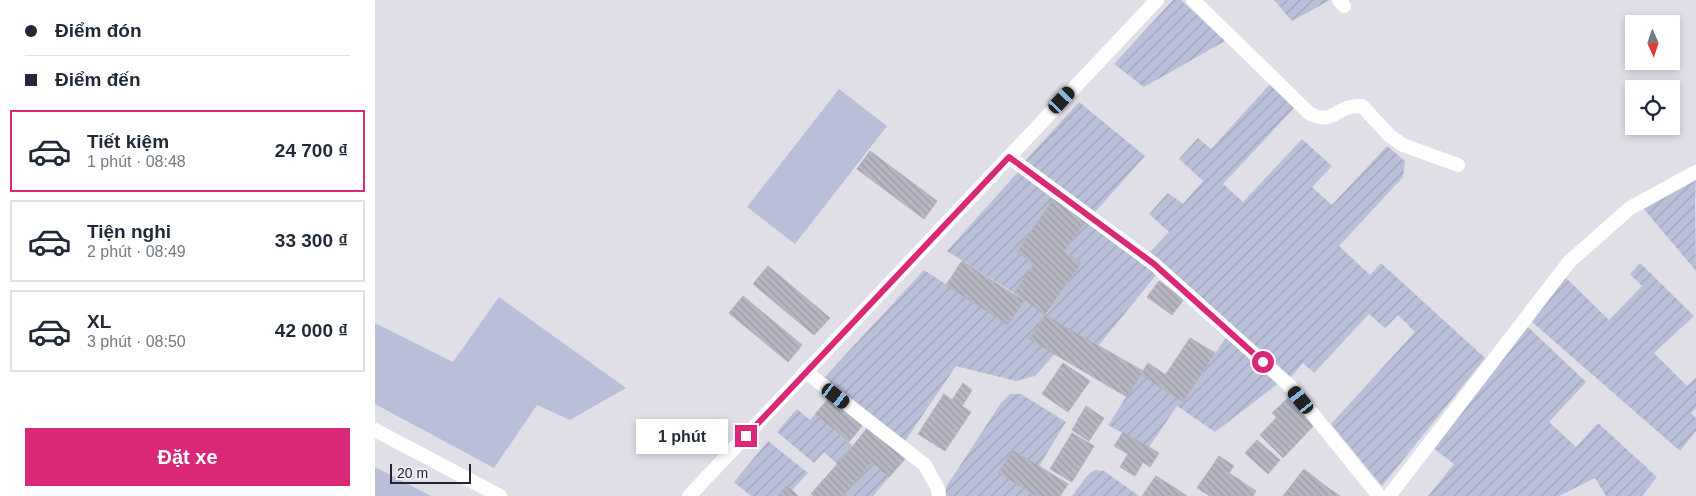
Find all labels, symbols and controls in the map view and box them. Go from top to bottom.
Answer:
north arrow [1625,15,1680,70]
map controls [1625,15,1680,135]
text: Điểm đón [55,20,142,41]
text: Điểm đến [55,69,141,90]
button: locate [1625,80,1680,135]
car [1046,84,1077,116]
icon: car [27,129,72,174]
text: Tiết kiệm [87,131,169,152]
text: 24 700 ₫ [275,140,348,161]
text: 1 phút · 08:48 [87,153,186,170]
icon: car [27,219,72,264]
text: Tiện nghi [87,221,171,242]
text: 33 300 ₫ [275,230,348,251]
text: 2 phút · 08:49 [87,243,186,260]
icon: car [27,309,72,354]
text: XL [87,311,111,332]
text: 42 000 ₫ [275,320,348,341]
text: 3 phút · 08:50 [87,333,186,350]
route start [1252,351,1274,373]
car [819,381,852,411]
car [1285,384,1316,416]
callout: 1 phút [636,418,729,454]
route end [735,425,757,447]
button: Đặt xe [25,428,350,486]
text: 1 phút [658,428,706,445]
scale bar [390,461,471,484]
text: 20 m [397,465,428,481]

